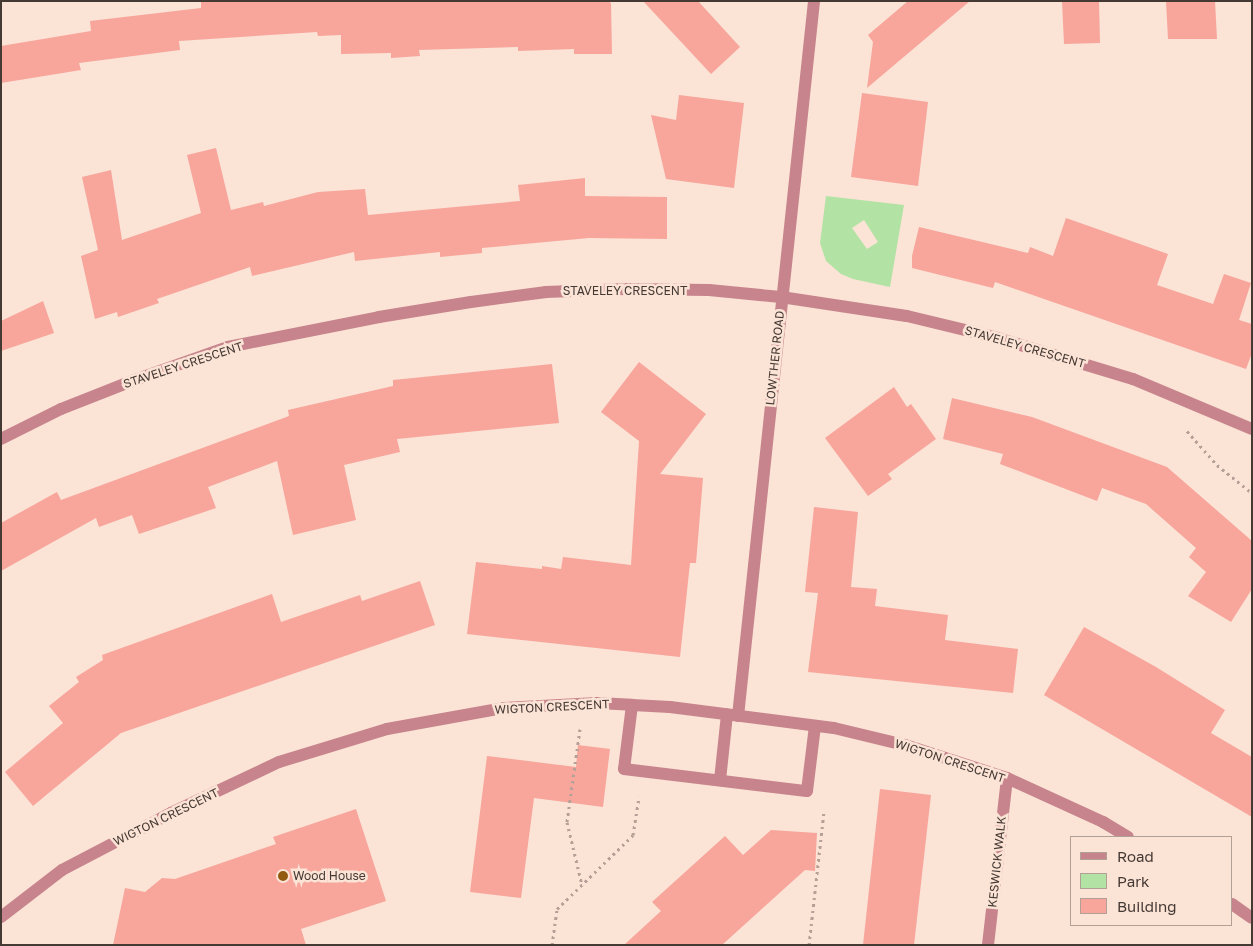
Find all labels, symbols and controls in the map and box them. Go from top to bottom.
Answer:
street label: STAVELEY CRESCENT [563,284,687,298]
street label: LOWTHER ROAD [763,310,787,406]
street label: STAVELEY CRESCENT [963,323,1087,371]
street label: STAVELEY CRESCENT [121,339,245,391]
street label: WIGTON CRESCENT [494,697,610,717]
street label: WIGTON CRESCENT [893,736,1007,786]
street label: WIGTON CRESCENT [111,785,221,849]
street label: KESWICK WALK [985,816,1009,908]
legend [1070,836,1233,926]
text: Road [1117,847,1154,865]
place label: Wood House [293,869,366,883]
marker: Wood House [277,870,289,882]
text: Park [1117,872,1149,890]
text: Building [1117,897,1177,915]

